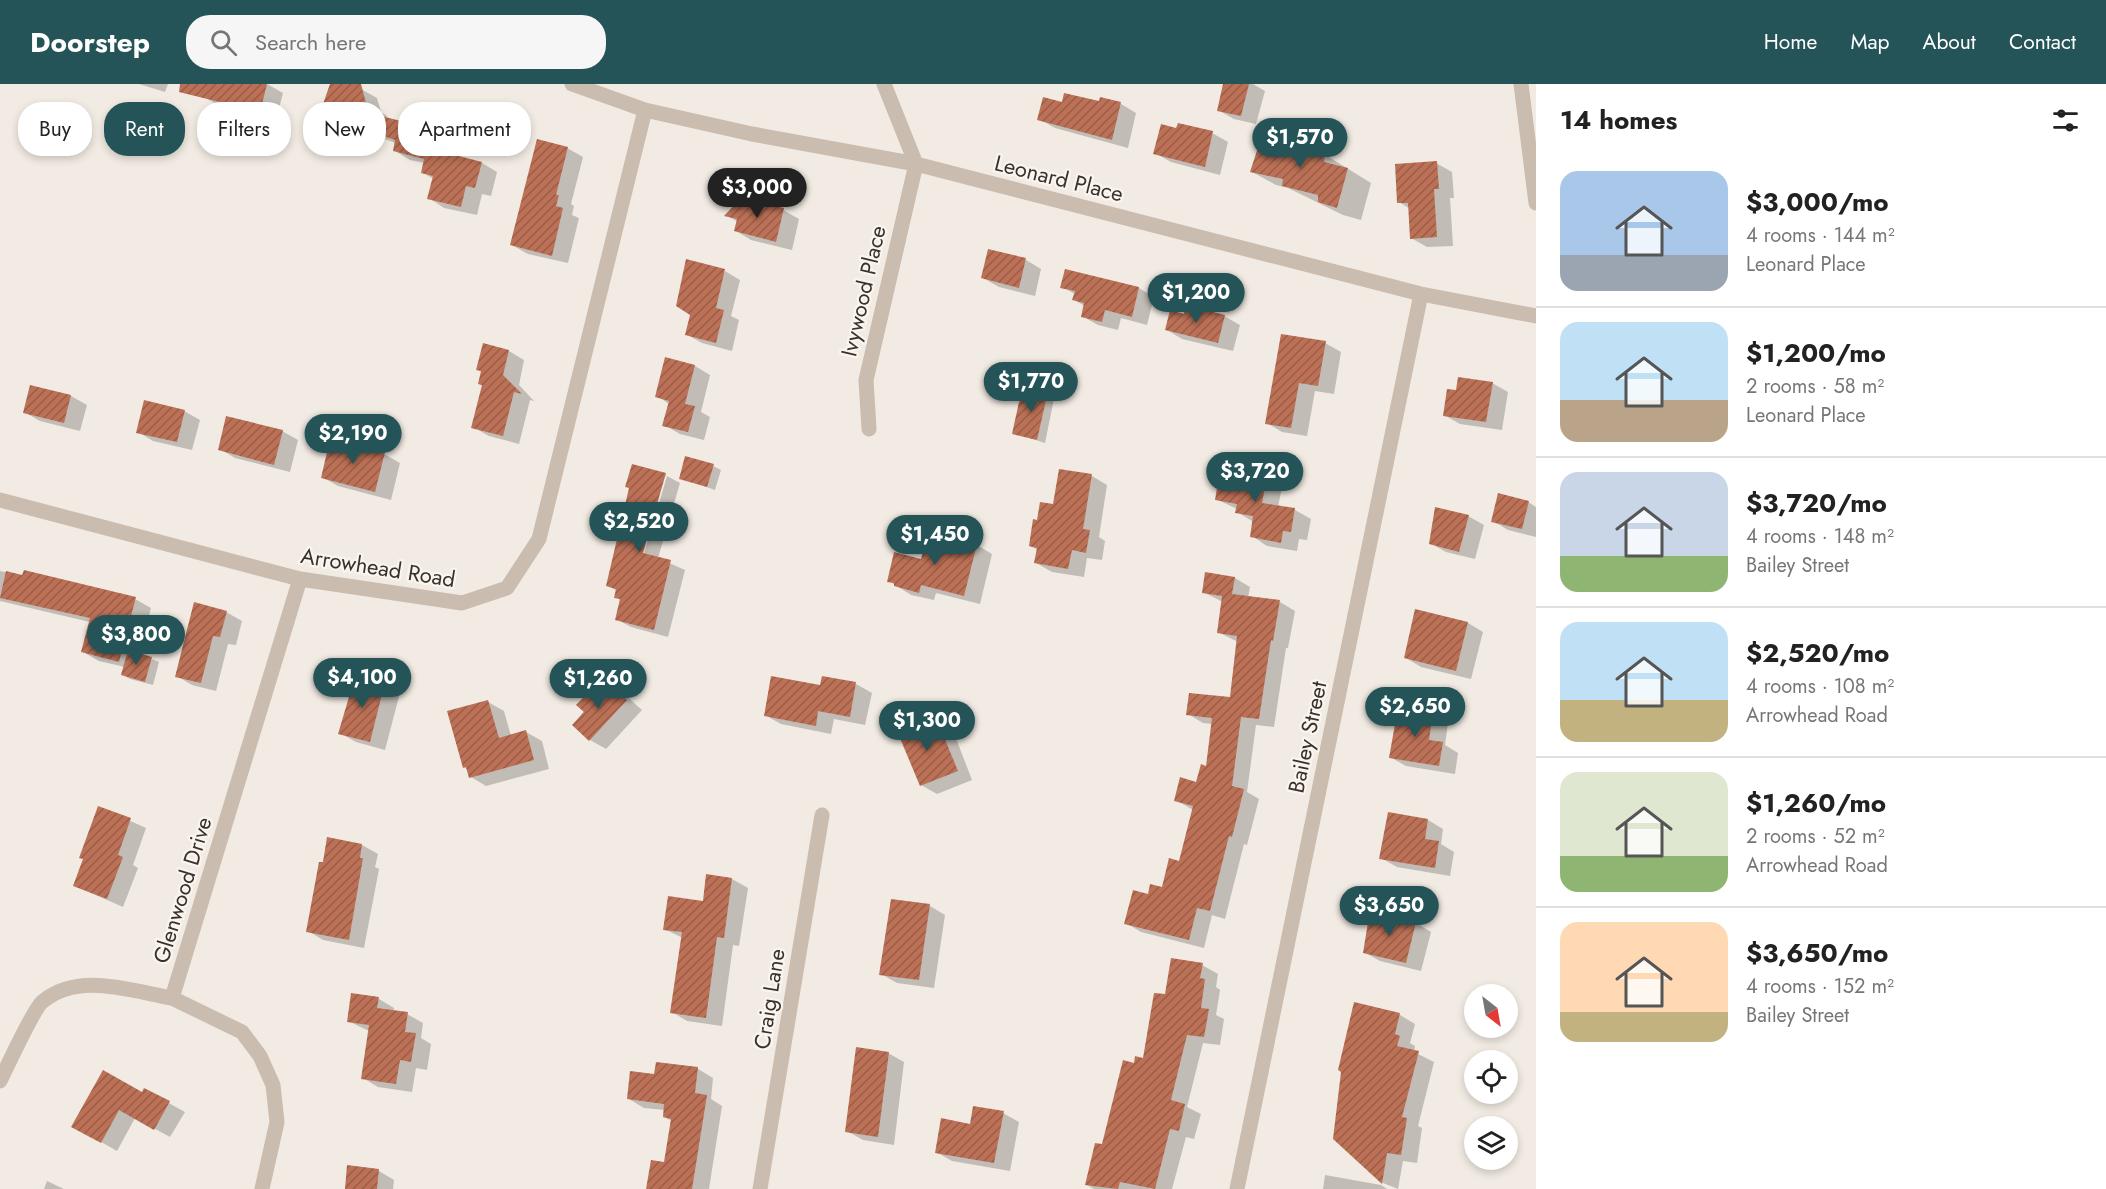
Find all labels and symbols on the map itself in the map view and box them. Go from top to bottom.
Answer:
pin: $1,570 [1251,118,1349,169]
street label: Leonard Place [991,147,1127,209]
pin: $3,000 [708,168,806,219]
street label: Ivywood Place [832,222,894,360]
pin: $1,200 [1147,273,1245,324]
pin: $1,770 [982,362,1080,413]
pin: $2,190 [304,414,402,465]
pin: $3,720 [1206,452,1304,503]
pin: $2,520 [590,502,688,553]
pin: $1,450 [886,515,984,566]
street label: Arrowhead Road [298,539,458,595]
pin: $3,800 [87,615,185,666]
pin: $4,100 [313,658,411,709]
pin: $1,260 [549,659,647,710]
street label: Bailey Street [1280,678,1335,796]
pin: $2,650 [1366,687,1464,738]
pin: $1,300 [878,701,976,752]
street label: Glenwood Drive [145,813,219,967]
pin: $3,650 [1340,886,1438,937]
street label: Craig Lane [745,946,793,1052]
north arrow [1464,984,1518,1038]

